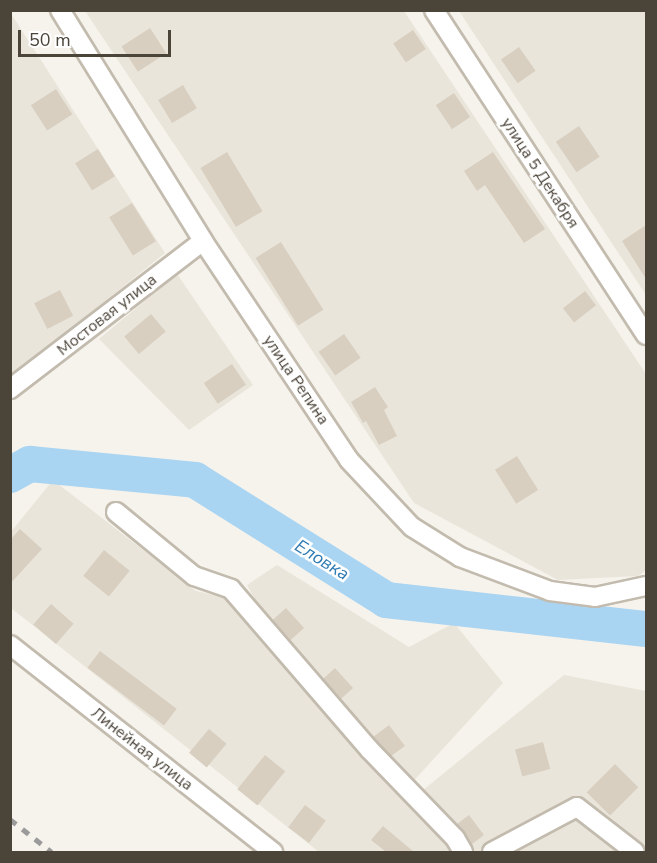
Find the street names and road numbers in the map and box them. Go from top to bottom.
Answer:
street label: улица 5 Декабря [497,114,583,232]
street label: Мостовая улица [53,270,161,360]
street label: улица Репина [259,332,333,428]
street label: Линейная улица [87,703,197,795]

